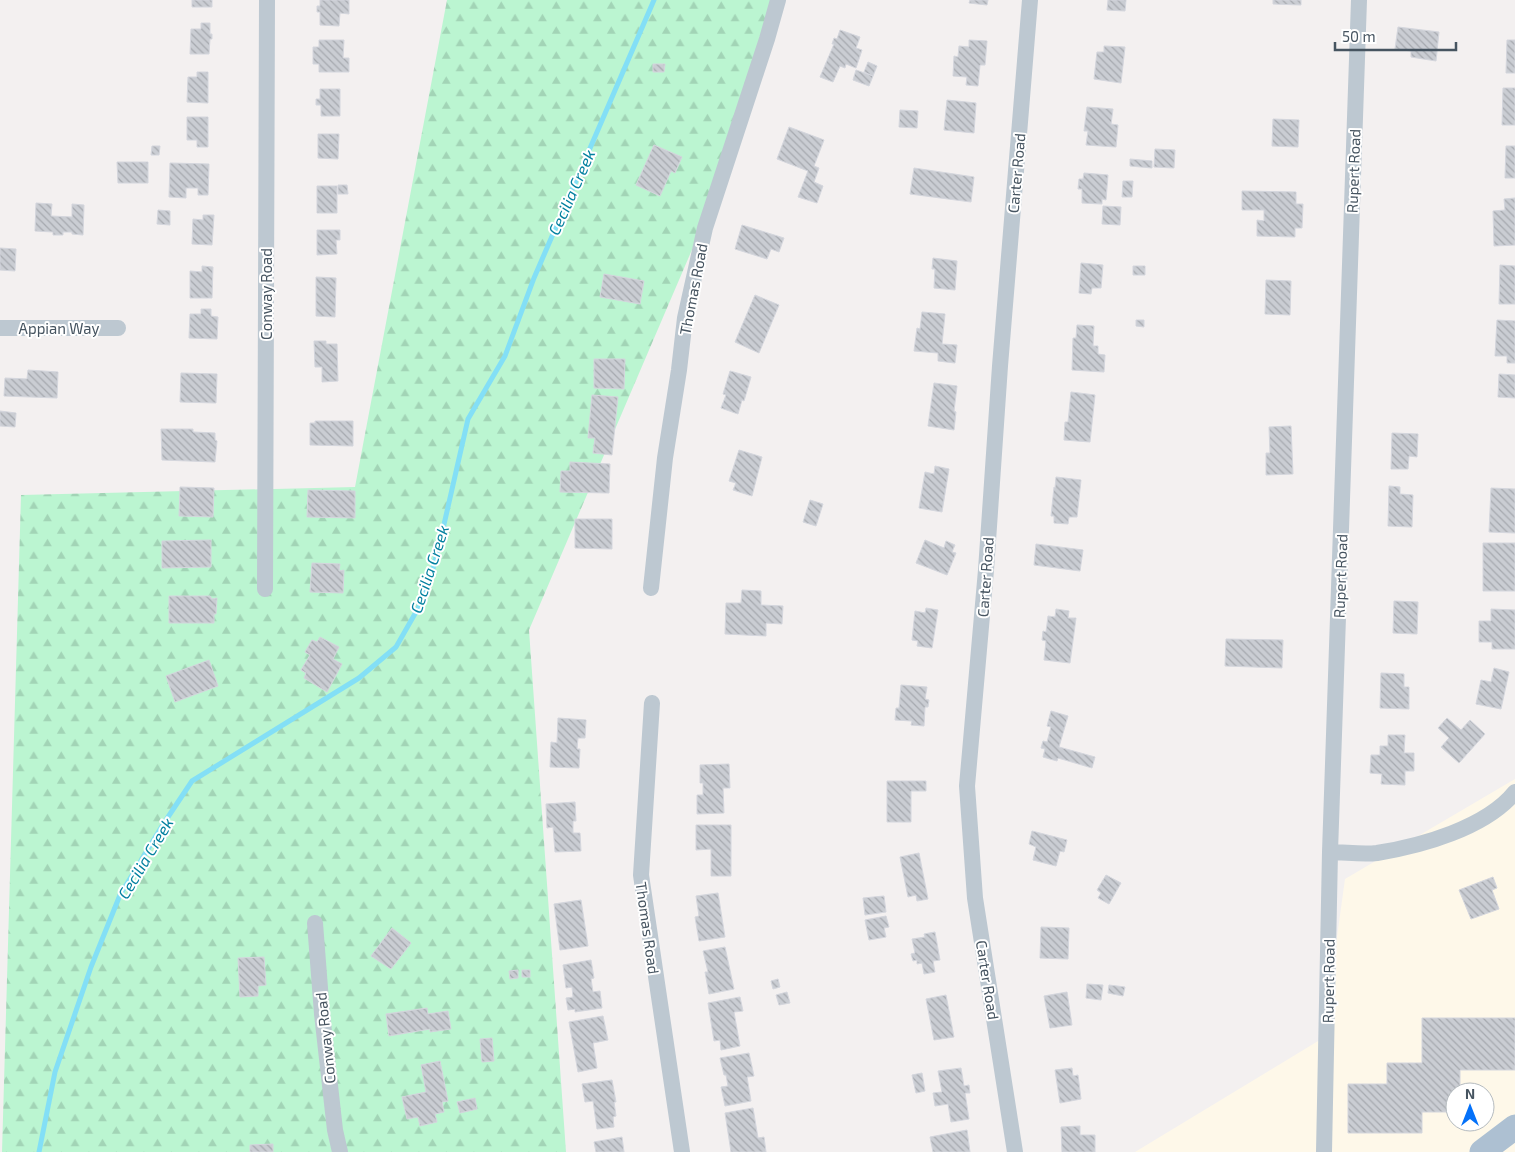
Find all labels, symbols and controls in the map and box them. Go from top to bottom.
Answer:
scale bar [1335,20,1456,52]
text: 50 m [1342,27,1376,45]
street label: Rupert Road [1343,129,1363,213]
street label: Carter Road [1004,132,1028,214]
water label: Cecilia Creek [544,146,598,238]
street label: Thomas Road [675,242,711,336]
street label: Conway Road [257,248,275,340]
street label: Appian Way [19,319,99,337]
water label: Cecilia Creek [406,523,452,615]
street label: Rupert Road [1330,534,1350,618]
street label: Carter Road [973,536,997,618]
water label: Cecilia Creek [113,814,177,902]
street label: Thomas Road [633,881,663,975]
street label: Carter Road [973,939,1003,1021]
street label: Rupert Road [1318,939,1338,1023]
street label: Conway Road [311,991,339,1085]
north arrow [1445,1082,1495,1132]
text: N [1465,1085,1475,1102]

